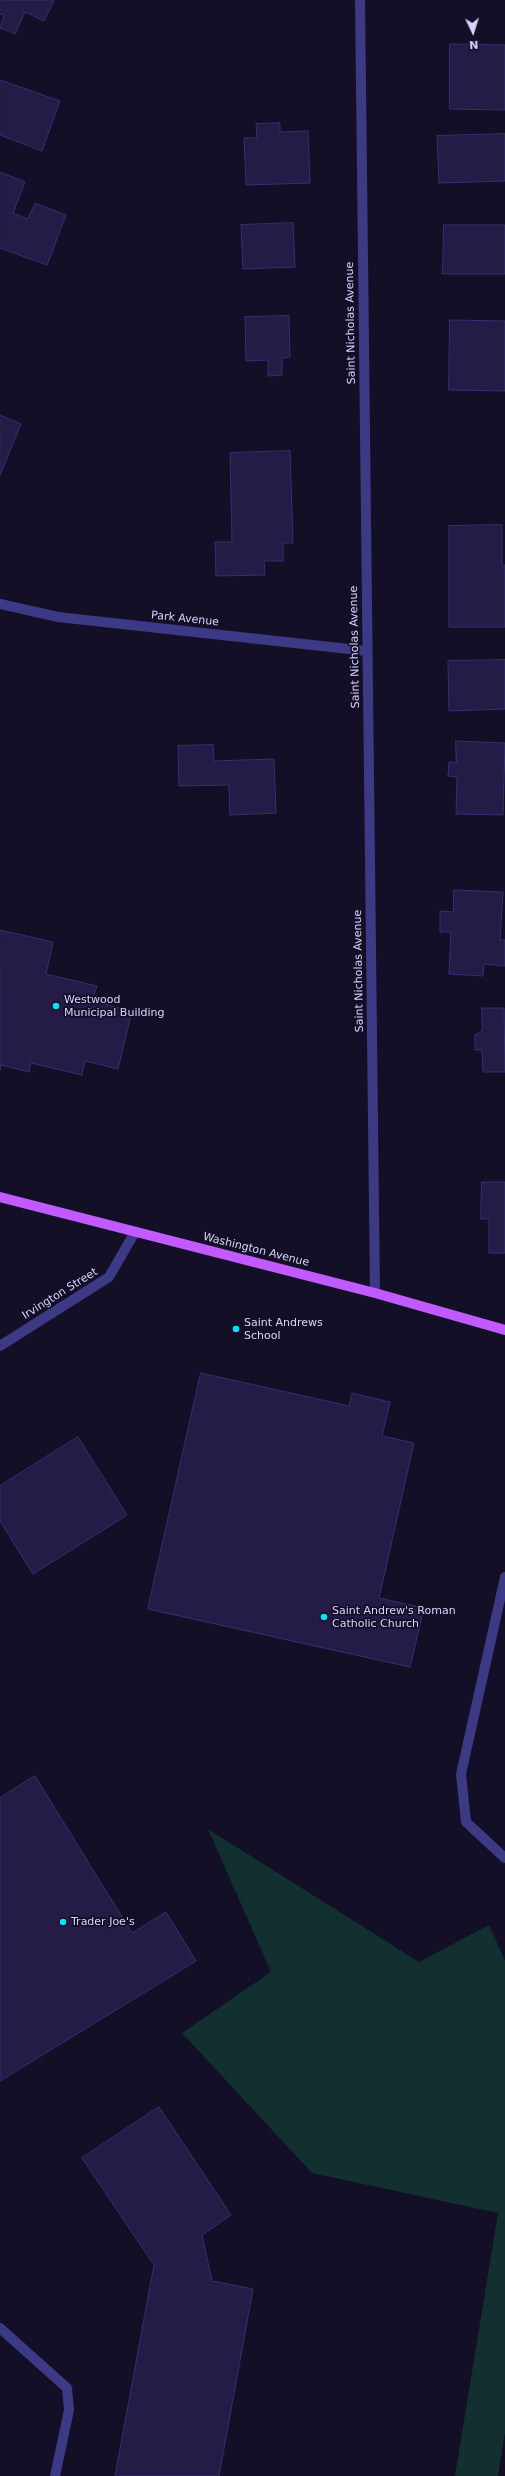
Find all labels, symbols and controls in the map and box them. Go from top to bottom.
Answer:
north arrow [453,12,493,52]
text: N [469,38,479,51]
street label: Saint Nicholas Avenue [343,262,359,384]
street label: Saint Nicholas Avenue [347,586,363,708]
street label: Park Avenue [150,609,220,629]
street label: Saint Nicholas Avenue [351,910,367,1032]
place label: Westwood Municipal Building [64,993,164,1019]
marker: Westwood Municipal Building [51,1001,61,1011]
street label: Washington Avenue [202,1230,310,1270]
street label: Irvington Street [20,1266,100,1322]
place label: Saint Andrews School [244,1316,323,1342]
marker: Saint Andrews School [231,1324,241,1334]
place label: Saint Andrew's Roman Catholic Church [332,1604,456,1630]
marker: Saint Andrew's Roman Catholic Church [319,1612,329,1622]
place label: Trader Joe's [71,1915,135,1929]
marker: Trader Joe's [58,1917,68,1927]

